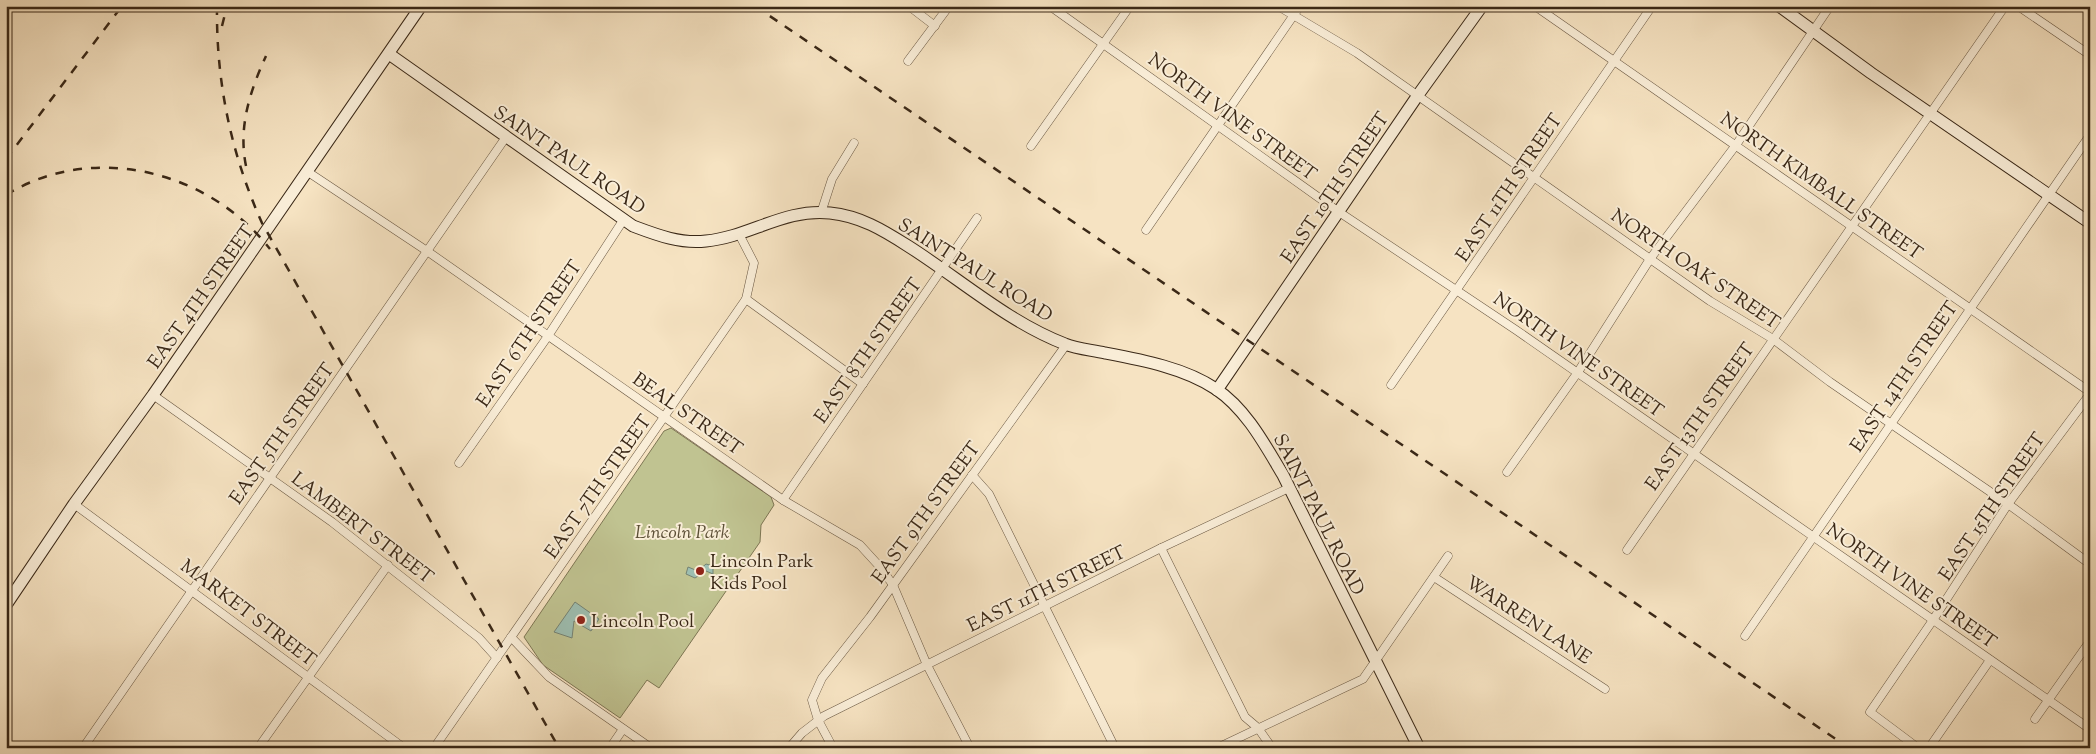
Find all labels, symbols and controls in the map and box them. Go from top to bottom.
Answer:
street label: NORTH VINE STREET [1142,48,1321,189]
street label: SAINT PAUL ROAD [487,100,650,222]
street label: EAST 10TH STREET [1275,107,1397,269]
street label: NORTH KIMBALL STREET [1714,107,1927,267]
street label: EAST 11TH STREET [1450,109,1570,268]
street label: NORTH OAK STREET [1605,203,1785,337]
street label: SAINT PAUL ROAD [892,212,1057,330]
street label: EAST 4TH STREET [142,220,262,375]
street label: EAST 6TH STREET [471,256,589,413]
street label: EAST 8TH STREET [809,273,929,430]
street label: NORTH VINE STREET [1487,287,1668,425]
street label: EAST 14TH STREET [1844,297,1966,458]
street label: EAST 13TH STREET [1640,338,1762,497]
street label: EAST 5TH STREET [224,358,342,511]
street label: BEAL STREET [626,367,747,463]
street label: EAST 7TH STREET [539,410,659,565]
street label: EAST 15TH STREET [1933,428,2053,587]
street label: SAINT PAUL ROAD [1265,430,1370,601]
street label: EAST 9TH STREET [866,437,988,590]
street label: LAMBERT STREET [285,467,438,591]
street label: NORTH VINE STREET [1820,518,2001,656]
park label: Lincoln Park [635,520,730,547]
street label: EAST 11TH STREET [963,540,1131,640]
place label: Lincoln Park Kids Pool [710,549,814,598]
street label: MARKET STREET [174,554,321,674]
marker: Lincoln Park Kids Pool [694,565,706,577]
street label: WARREN LANE [1459,570,1596,672]
place label: Lincoln Pool [591,609,694,636]
marker: Lincoln Pool [575,614,587,626]

